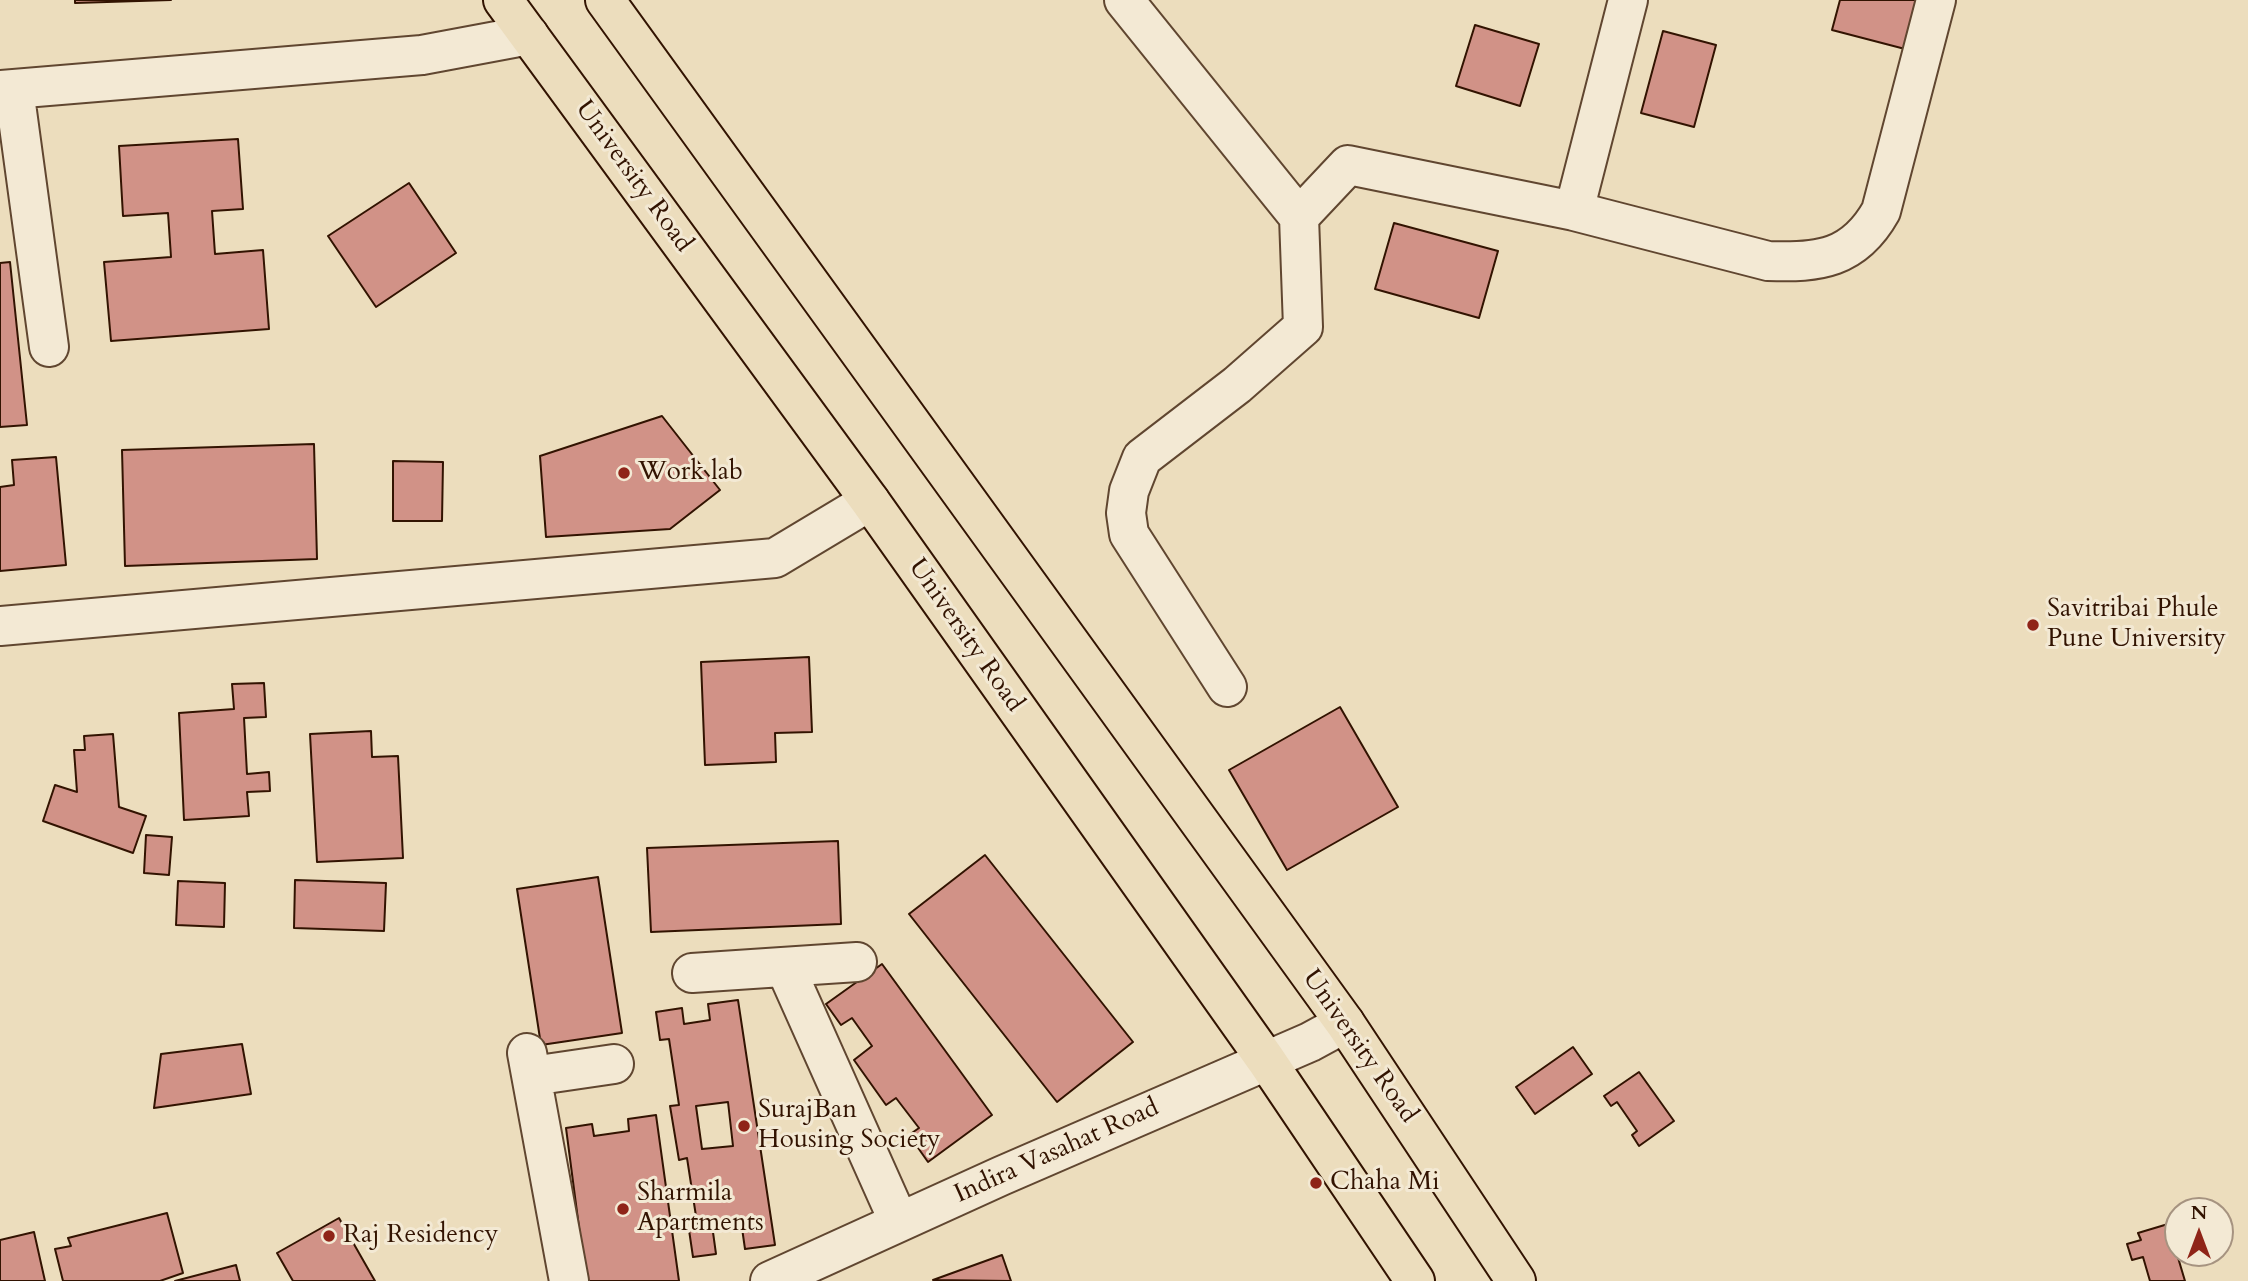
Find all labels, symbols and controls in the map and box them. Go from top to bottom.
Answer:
street label: University Road [568,95,698,259]
place label: Work lab [638,457,743,489]
marker: Work lab [616,465,632,481]
street label: University Road [901,553,1029,719]
place label: Savitribai Phule Pune University [2047,594,2226,656]
marker: Savitribai Phule Pune University [2025,617,2041,633]
street label: University Road [1295,964,1423,1130]
street label: Indira Vasahat Road [950,1093,1164,1211]
place label: SurajBan Housing Society [758,1095,940,1156]
marker: SurajBan Housing Society [736,1118,752,1134]
place label: Chaha Mi [1330,1167,1440,1199]
marker: Chaha Mi [1308,1175,1324,1191]
place label: Sharmila Apartments [637,1178,764,1240]
north arrow [2164,1197,2234,1267]
text: N [2191,1200,2207,1226]
marker: Sharmila Apartments [615,1201,631,1217]
place label: Raj Residency [343,1220,498,1252]
marker: Raj Residency [321,1228,337,1244]

